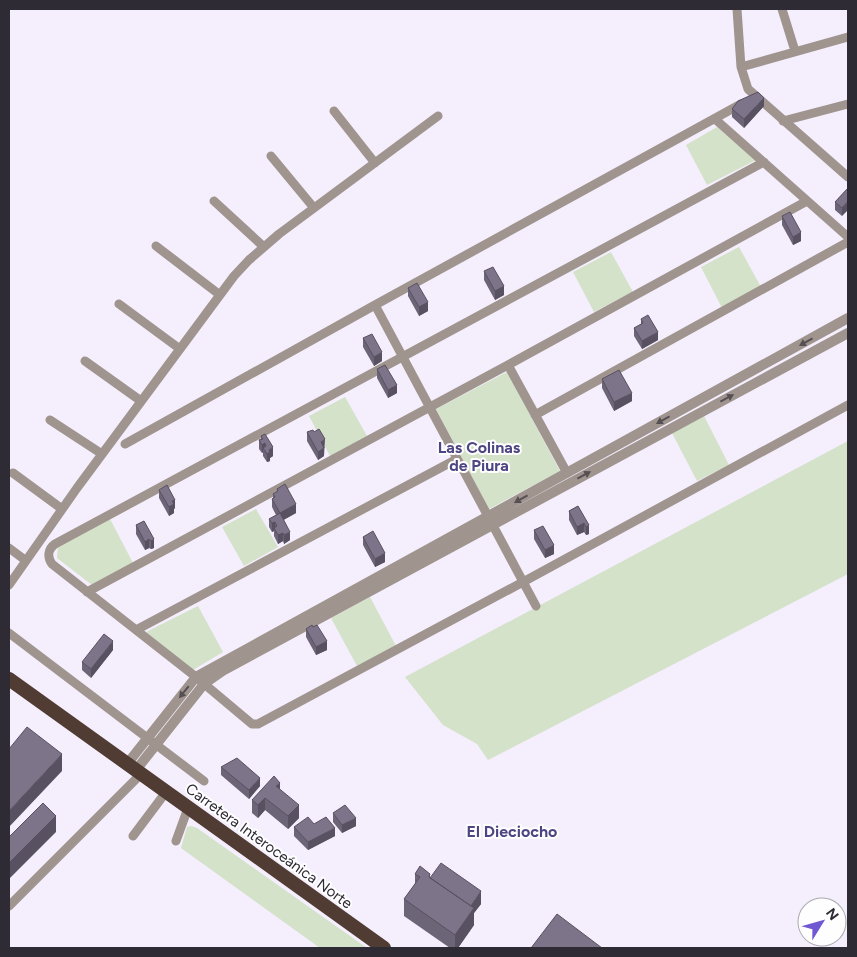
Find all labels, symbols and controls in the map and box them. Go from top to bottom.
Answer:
one-way arrow [799,337,812,346]
one-way arrow [721,393,734,402]
one-way arrow [656,416,671,424]
district label: Las Colinas de Piura [438,438,521,475]
one-way arrow [577,471,592,479]
one-way arrow [514,494,528,503]
one-way arrow [178,685,189,698]
street label: Carretera Interoceánica Norte [182,779,356,913]
district label: El Dieciocho [467,822,557,841]
north arrow [797,897,847,947]
text: N [822,905,842,924]

